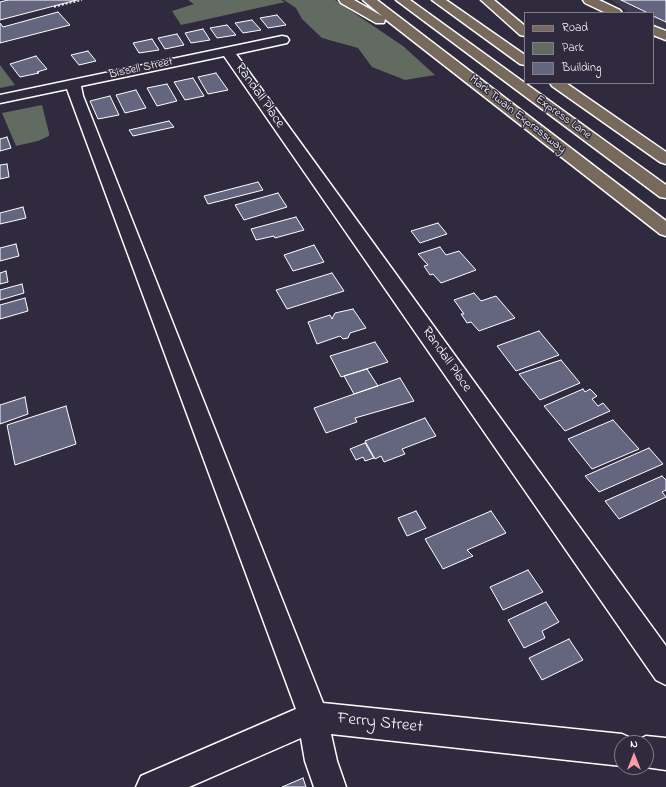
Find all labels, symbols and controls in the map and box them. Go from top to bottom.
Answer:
legend [524,12,654,84]
text: Road [562,19,588,37]
text: Park [562,39,584,57]
street label: Bissell Street [108,55,174,83]
text: Building [562,59,601,77]
street label: Randall Place [230,60,288,132]
street label: Mark Twain Expressway [466,73,568,157]
street label: Express Lane [532,93,594,143]
street label: Randall Place [417,324,475,396]
street label: Ferry Street [336,709,424,739]
north arrow [614,735,654,775]
text: N [630,736,638,752]

